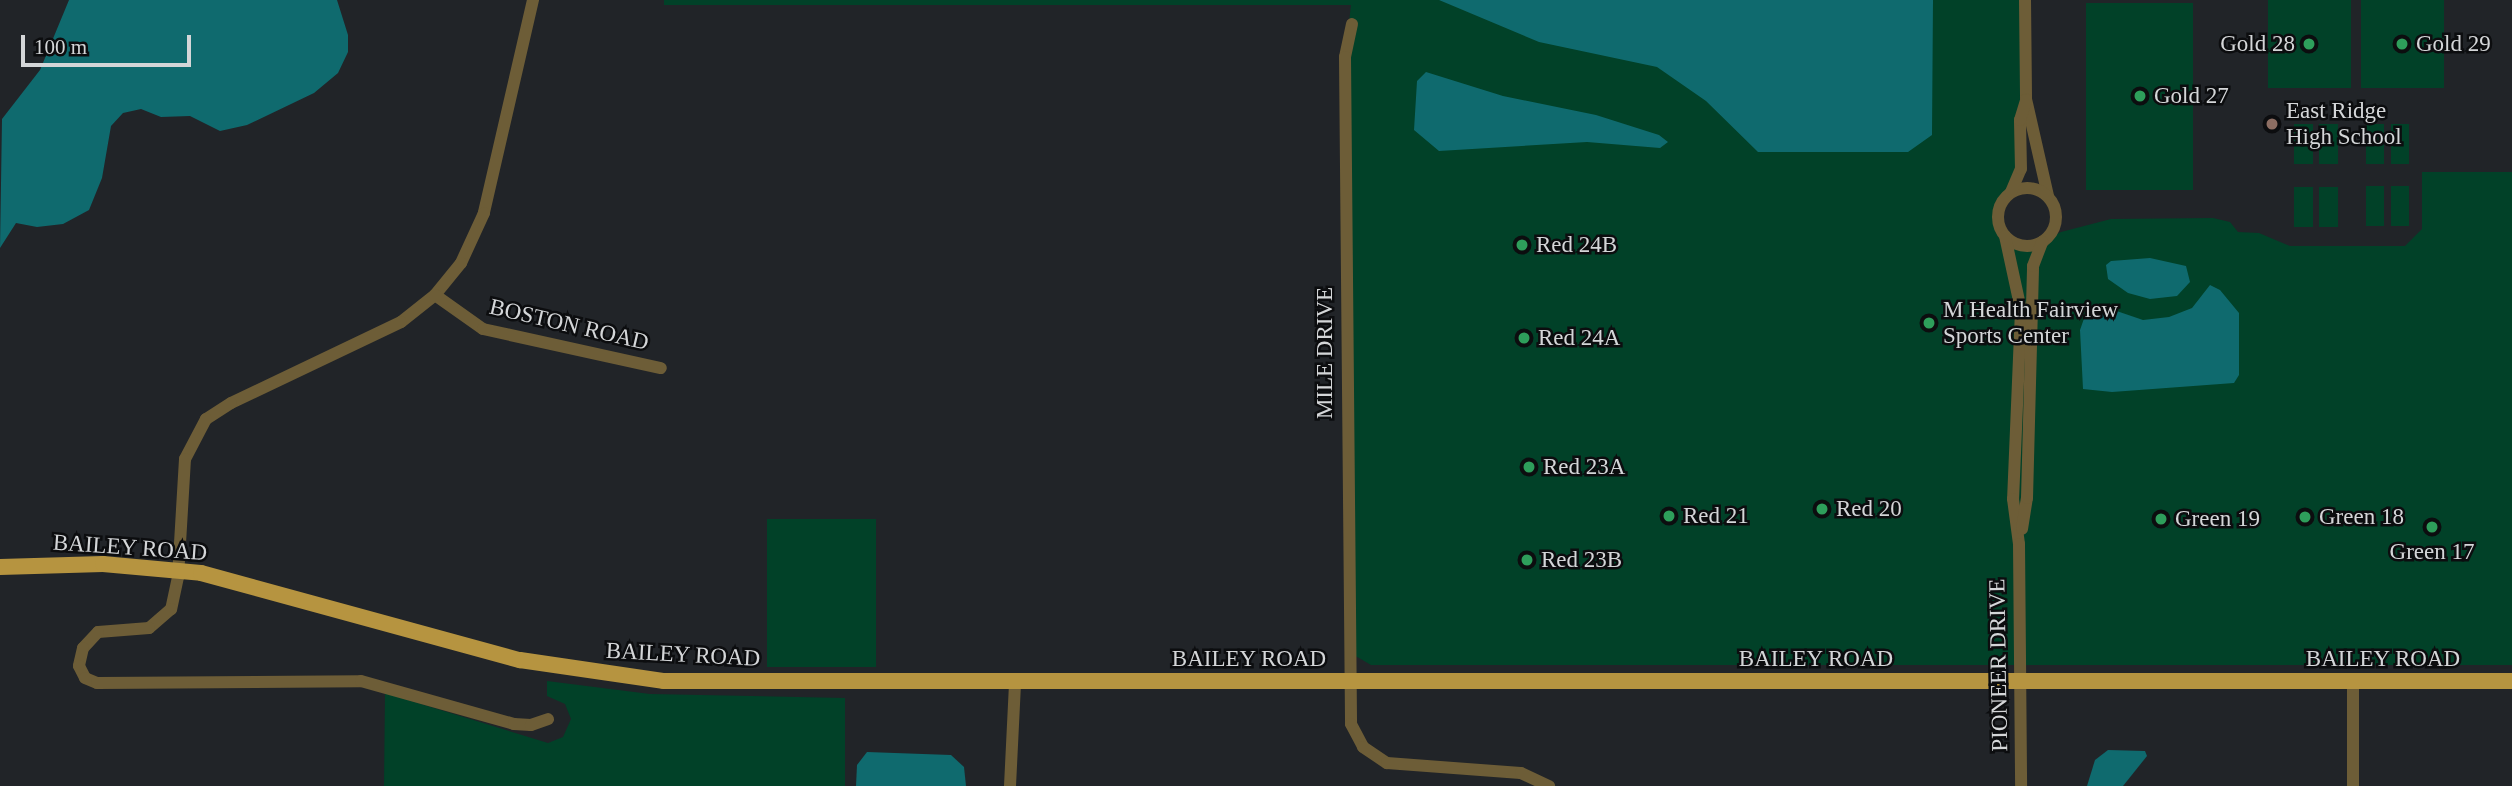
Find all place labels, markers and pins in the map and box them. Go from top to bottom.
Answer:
place label: Gold 28 [2220,30,2295,58]
place label: Gold 29 [2416,30,2491,58]
marker: Gold 28 [2301,36,2317,52]
marker: Gold 29 [2394,36,2410,52]
place label: Gold 27 [2154,82,2229,110]
marker: Gold 27 [2132,88,2148,104]
place label: East Ridge High School [2286,97,2402,151]
marker: East Ridge High School [2264,116,2280,132]
place label: Red 24B [1536,231,1617,259]
marker: Red 24B [1514,237,1530,253]
place label: M Health Fairview Sports Center [1943,296,2118,350]
marker: M Health Fairview Sports Center [1921,315,1937,331]
place label: Red 24A [1538,324,1620,352]
marker: Red 24A [1516,330,1532,346]
place label: Red 23A [1543,453,1625,481]
marker: Red 23A [1521,459,1537,475]
place label: Red 20 [1836,495,1902,523]
marker: Red 20 [1814,501,1830,517]
place label: Red 21 [1683,502,1749,530]
place label: Green 18 [2319,503,2404,531]
place label: Green 19 [2175,505,2260,533]
marker: Red 21 [1661,508,1677,524]
marker: Green 18 [2297,509,2313,525]
marker: Green 19 [2153,511,2169,527]
marker: Green 17 [2424,519,2440,535]
place label: Green 17 [2390,538,2474,566]
place label: Red 23B [1541,546,1622,574]
marker: Red 23B [1519,552,1535,568]

